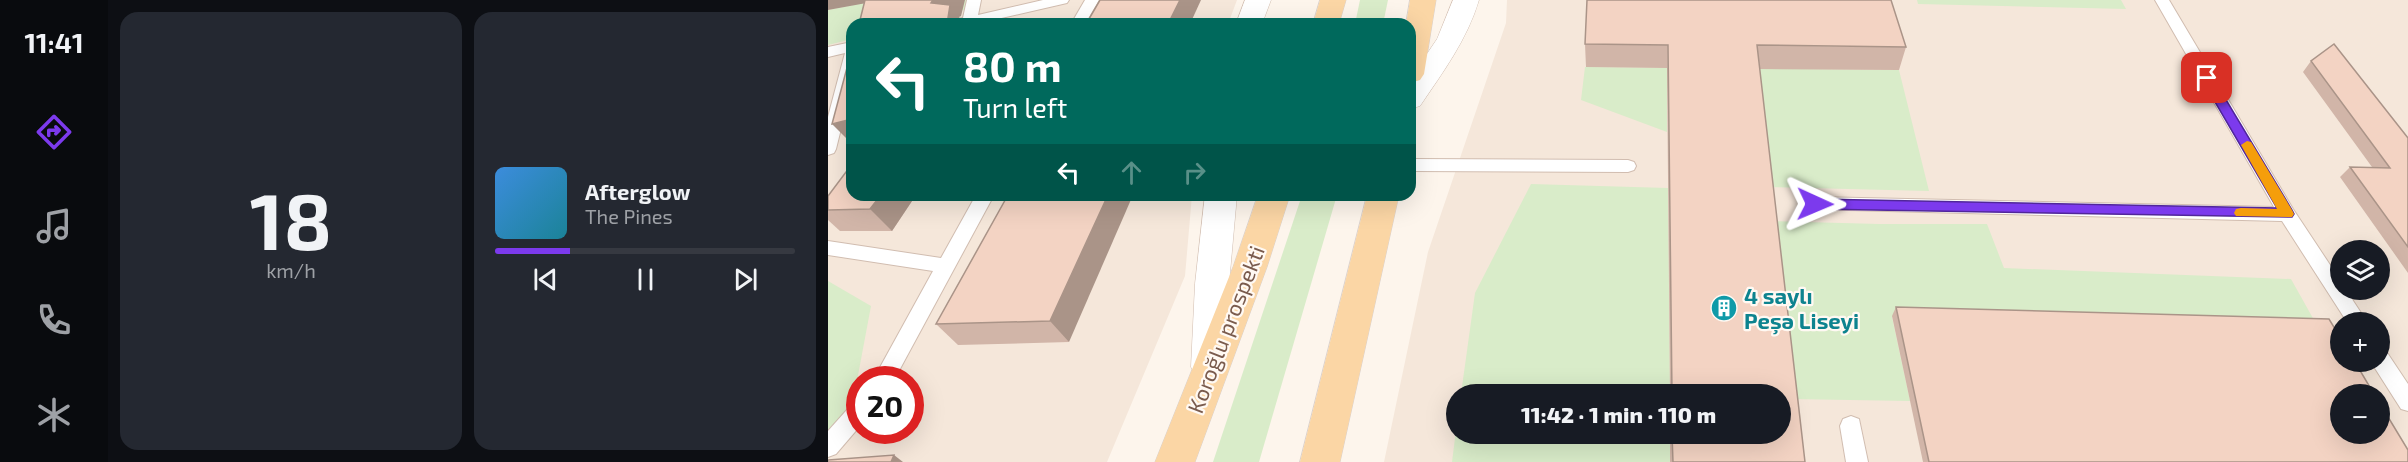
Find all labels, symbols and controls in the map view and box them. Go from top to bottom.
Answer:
text: 11:41 [24,26,84,58]
text: 80 m [963,40,1062,90]
icon: left [864,42,942,120]
pin [2181,52,2232,103]
icon: arrive [2190,61,2223,94]
text: Turn left [963,91,1067,123]
icon: directions [33,111,75,153]
icon: left [1052,156,1085,189]
icon: ahead [1115,156,1148,189]
icon: right [1178,156,1211,189]
text: 18 [250,172,332,266]
position arrow [1783,172,1847,236]
text: Afterglow [585,178,690,204]
text: The Pines [585,204,673,228]
icon: music [33,205,75,247]
map controls [2330,240,2390,444]
button: layers [2330,240,2390,300]
street label: Koroğlu prospekti [1181,242,1269,416]
text: km/h [266,258,316,282]
icon: previous [529,263,562,296]
icon: pause [629,263,662,296]
icon: next [729,263,762,296]
place label: 4 saylı Peşə Liseyi [1744,282,1859,335]
building icon: 4 saylı Peşə Liseyi [1709,293,1739,323]
icon: phone [33,299,75,341]
button: + [2330,312,2390,372]
speed limit sign: 20 [846,366,924,444]
button: − [2330,384,2390,444]
icon: climate [33,394,75,436]
text: 11:42 · 1 min · 110 m [1521,401,1716,427]

